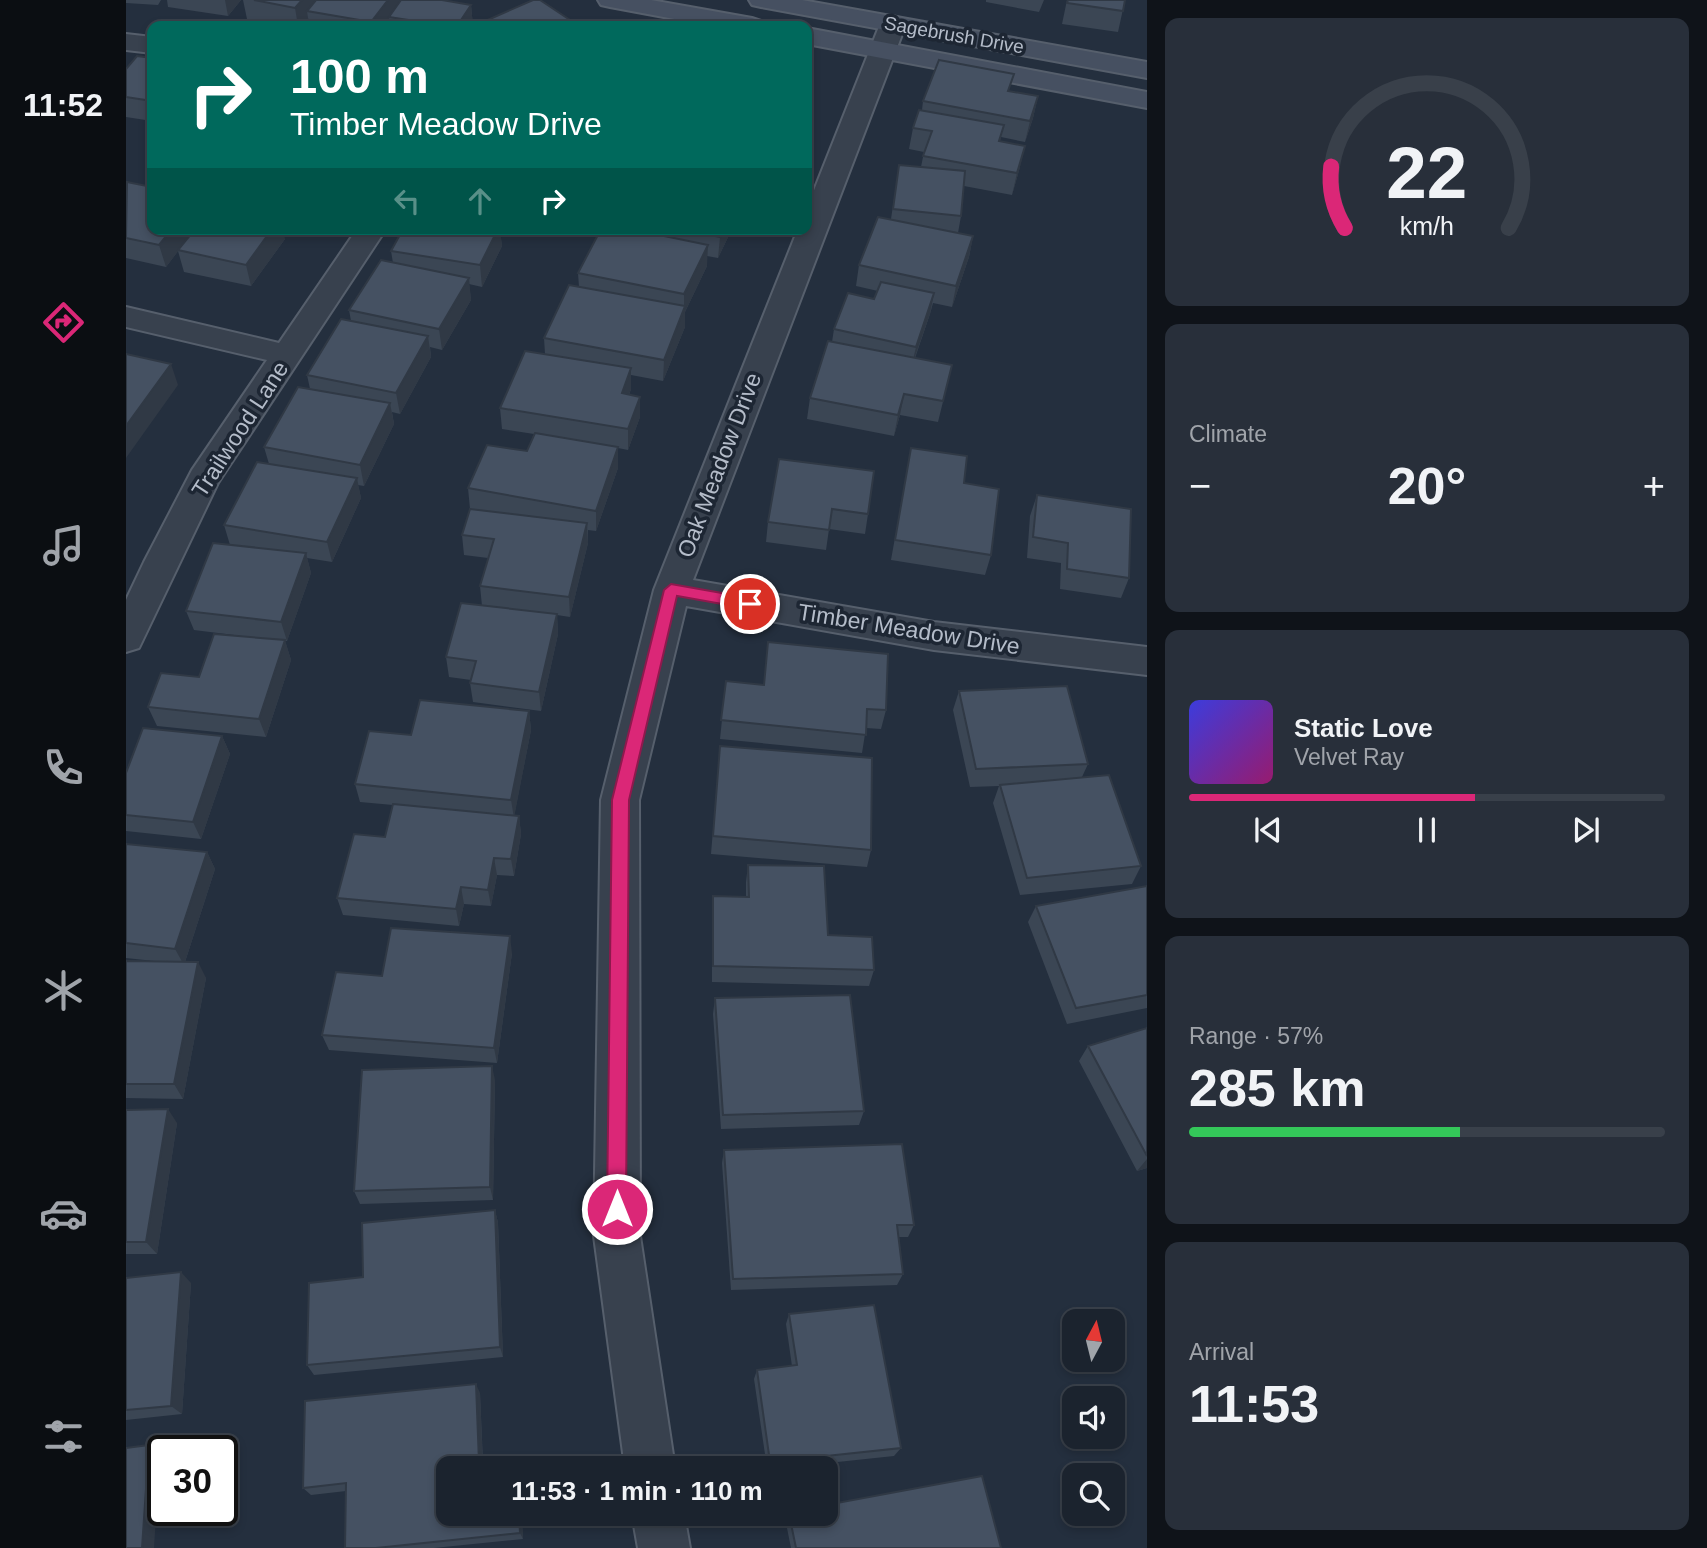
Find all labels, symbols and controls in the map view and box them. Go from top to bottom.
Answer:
street label: Sagebrush Drive [882,12,1026,58]
icon: right [175,49,266,140]
text: 100 m [290,49,429,103]
text: 11:52 [23,87,103,123]
text: Timber Meadow Drive [290,106,602,142]
text: 22 [1387,132,1467,213]
icon: left [388,182,426,220]
icon: ahead [461,182,499,220]
icon: right [534,182,572,220]
text: km/h [1400,212,1454,240]
icon: directions [39,298,88,347]
street label: Trailwood Lane [187,356,293,502]
street label: Oak Meadow Drive [672,369,766,561]
text: Climate [1189,421,1267,447]
text: 20° [1388,457,1466,515]
text: − [1189,465,1211,507]
text: + [1643,465,1665,507]
icon: music [39,521,88,570]
pin [720,574,780,634]
icon: arrive [731,585,769,623]
street label: Timber Meadow Drive [796,599,1022,659]
text: Static Love [1294,713,1433,743]
icon: phone [39,743,88,792]
text: Velvet Ray [1294,744,1404,770]
icon: previous [1249,811,1287,849]
icon: pause [1408,811,1446,849]
icon: next [1567,811,1605,849]
icon: climate [39,966,88,1015]
text: Range · 57% [1189,1023,1323,1049]
text: 285 km [1189,1059,1365,1117]
position arrow [580,1172,654,1246]
icon: car [39,1189,88,1238]
north arrow [1062,1309,1125,1372]
map controls [1062,1309,1125,1526]
text: Arrival [1189,1339,1254,1365]
text: 11:53 [1189,1375,1319,1433]
button: sound [1062,1386,1125,1449]
icon: filters [39,1412,88,1461]
speed limit sign: 30 [147,1435,238,1526]
button: search [1062,1463,1125,1526]
text: 11:53 · 1 min · 110 m [511,1476,763,1506]

